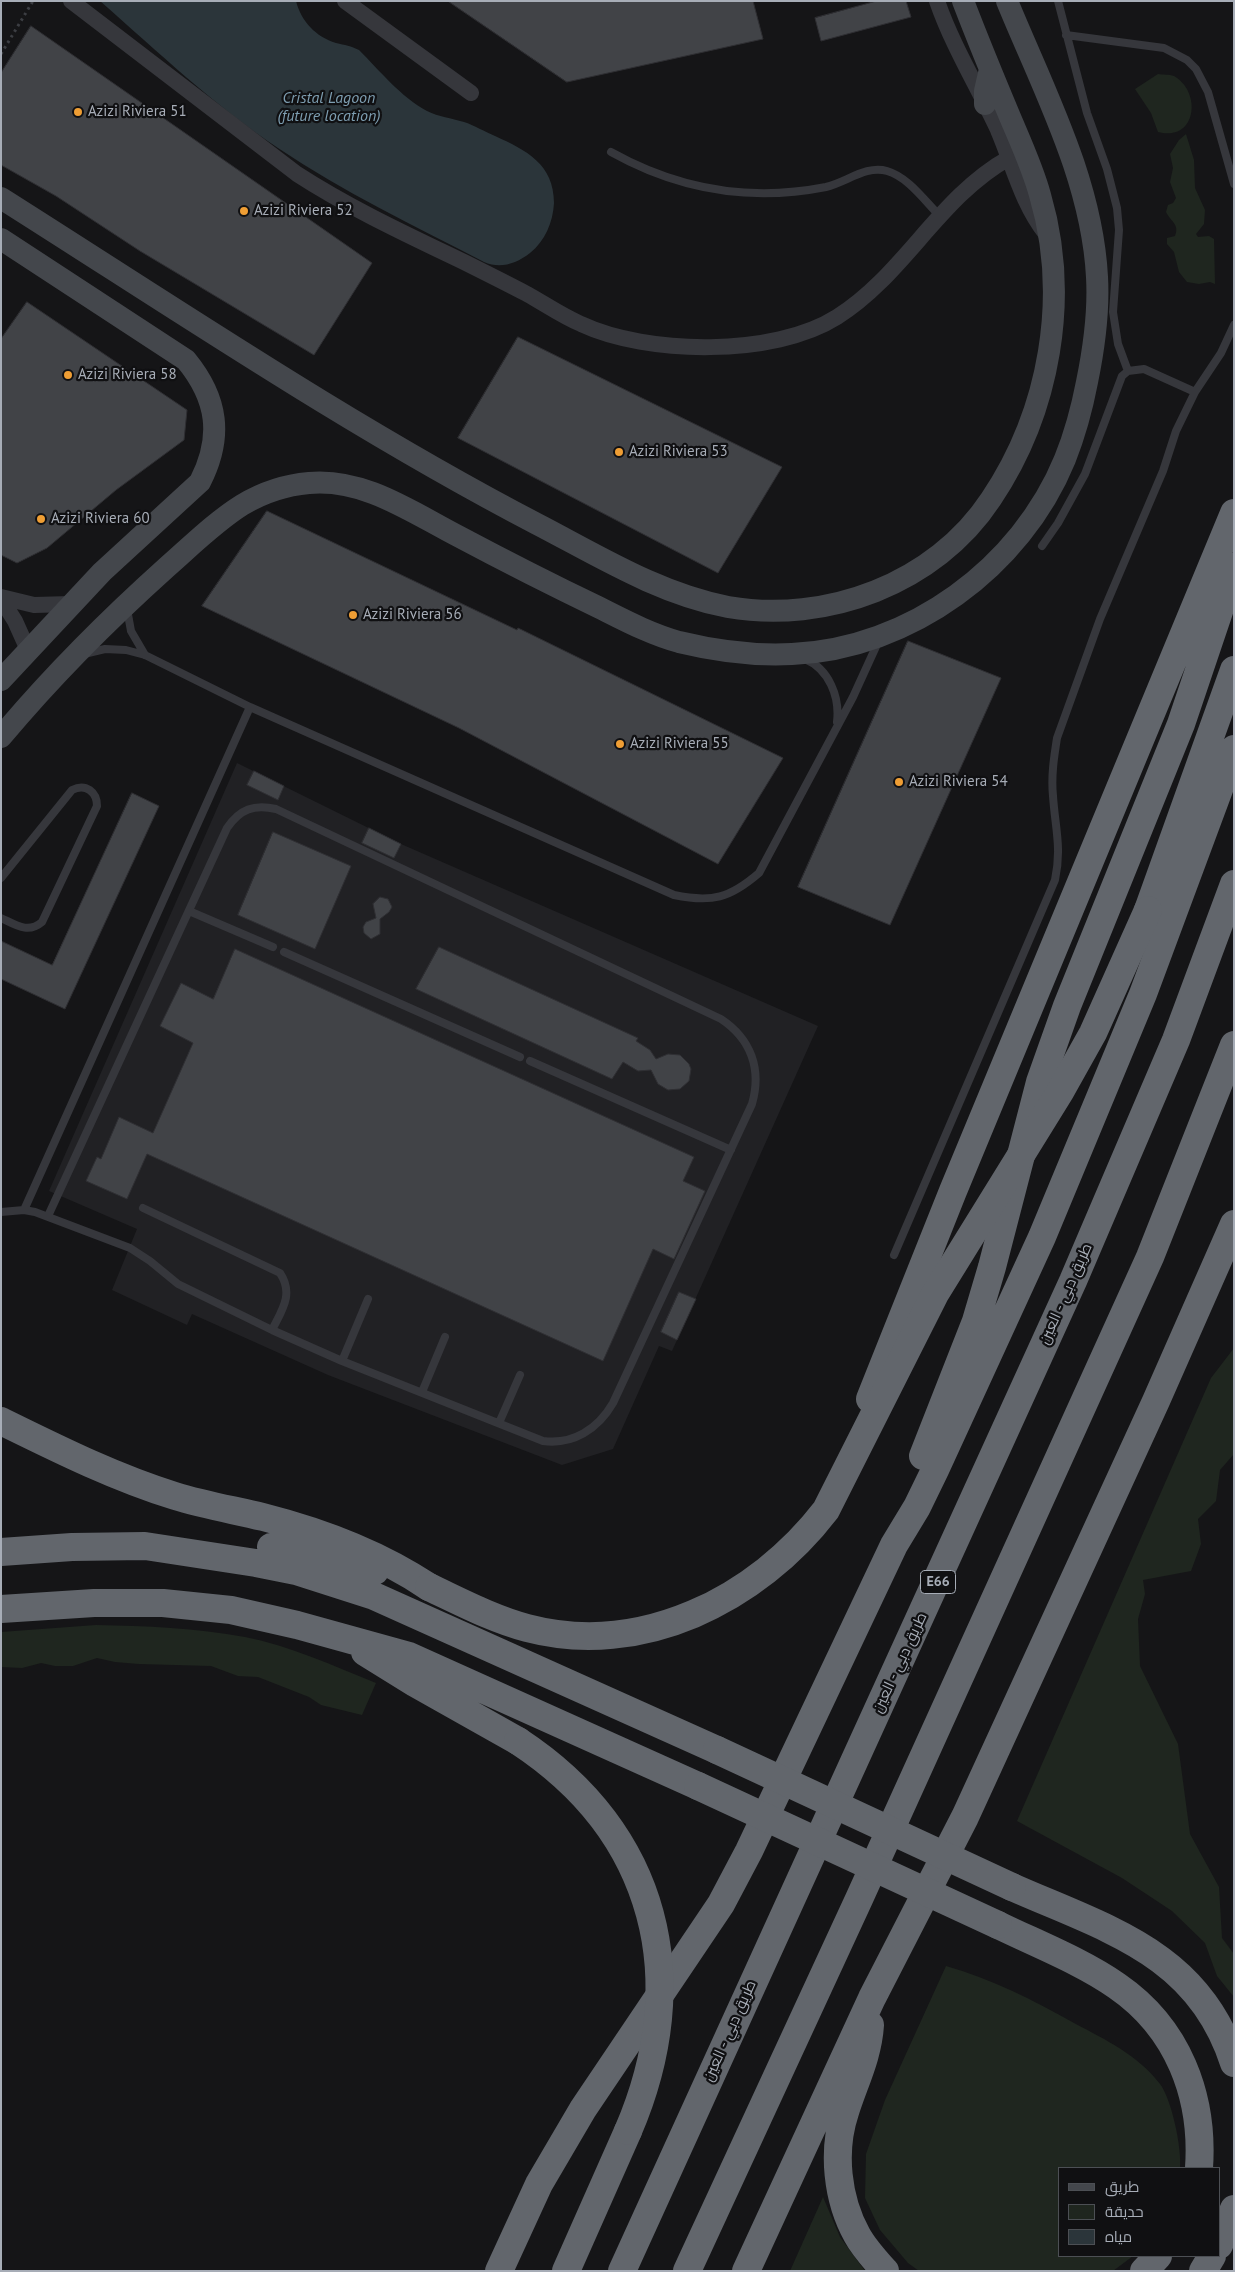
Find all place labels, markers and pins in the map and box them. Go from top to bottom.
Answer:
place label: Azizi Riviera 51 [88,103,187,121]
marker: Azizi Riviera 51 [72,106,84,118]
place label: Azizi Riviera 52 [254,202,353,220]
marker: Azizi Riviera 52 [238,205,250,217]
place label: Azizi Riviera 58 [78,366,177,384]
marker: Azizi Riviera 58 [62,369,74,381]
place label: Azizi Riviera 53 [629,443,728,461]
marker: Azizi Riviera 53 [613,446,625,458]
place label: Azizi Riviera 60 [51,510,150,528]
marker: Azizi Riviera 60 [35,513,47,525]
place label: Azizi Riviera 56 [363,606,462,624]
marker: Azizi Riviera 56 [347,609,359,621]
place label: Azizi Riviera 55 [630,735,729,753]
marker: Azizi Riviera 55 [614,738,626,750]
place label: Azizi Riviera 54 [909,773,1008,791]
marker: Azizi Riviera 54 [893,776,905,788]

